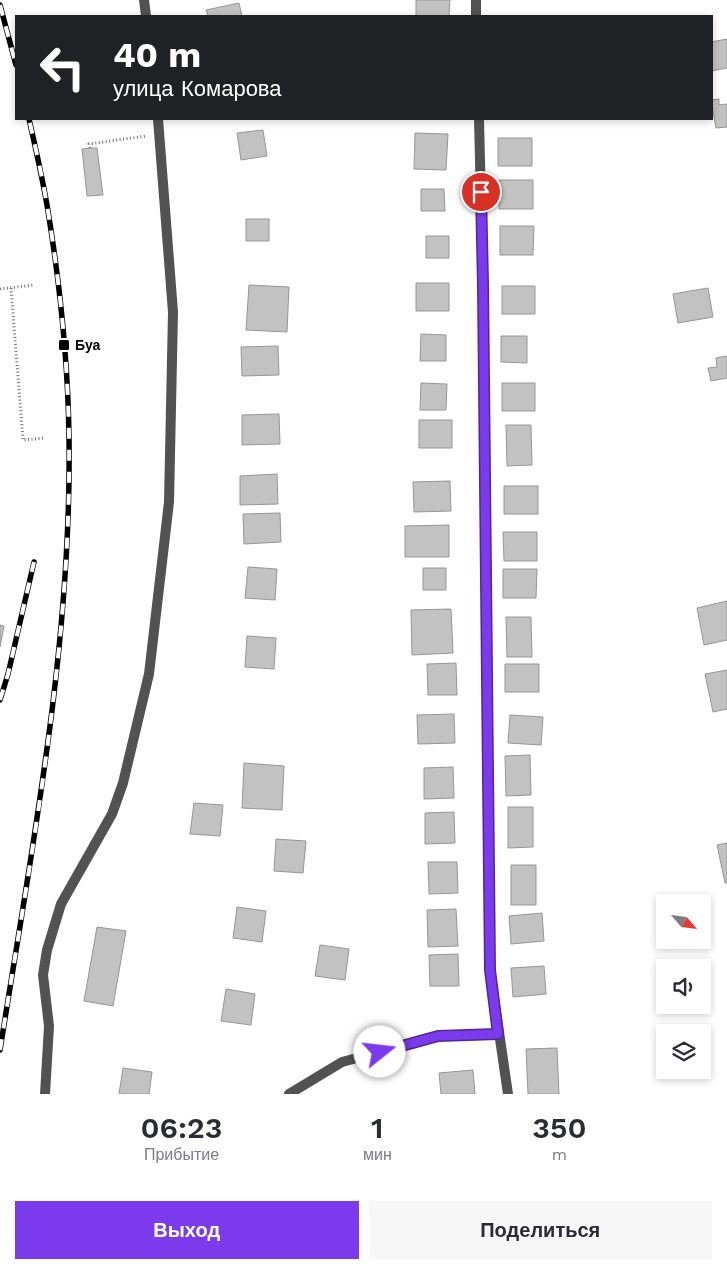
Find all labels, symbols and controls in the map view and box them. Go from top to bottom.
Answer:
text: 40 m [113,34,201,76]
icon: left [30,35,95,100]
text: улица Комарова [113,76,282,101]
pin [460,171,502,213]
icon: arrive [467,178,495,206]
place label: Буа [75,337,100,353]
marker: Буа [57,338,71,352]
north arrow [656,894,711,949]
map controls [656,894,711,1079]
button: sound [656,959,711,1014]
button: layers [656,1024,711,1079]
position arrow [353,1025,405,1077]
text: 06:23 [141,1110,222,1145]
text: 1 [371,1110,384,1145]
text: 350 [532,1110,586,1145]
text: Прибытие [144,1145,219,1164]
text: мин [363,1145,392,1164]
text: m [552,1145,567,1164]
button: Выход [15,1201,359,1259]
button: Поделиться [369,1201,712,1259]

